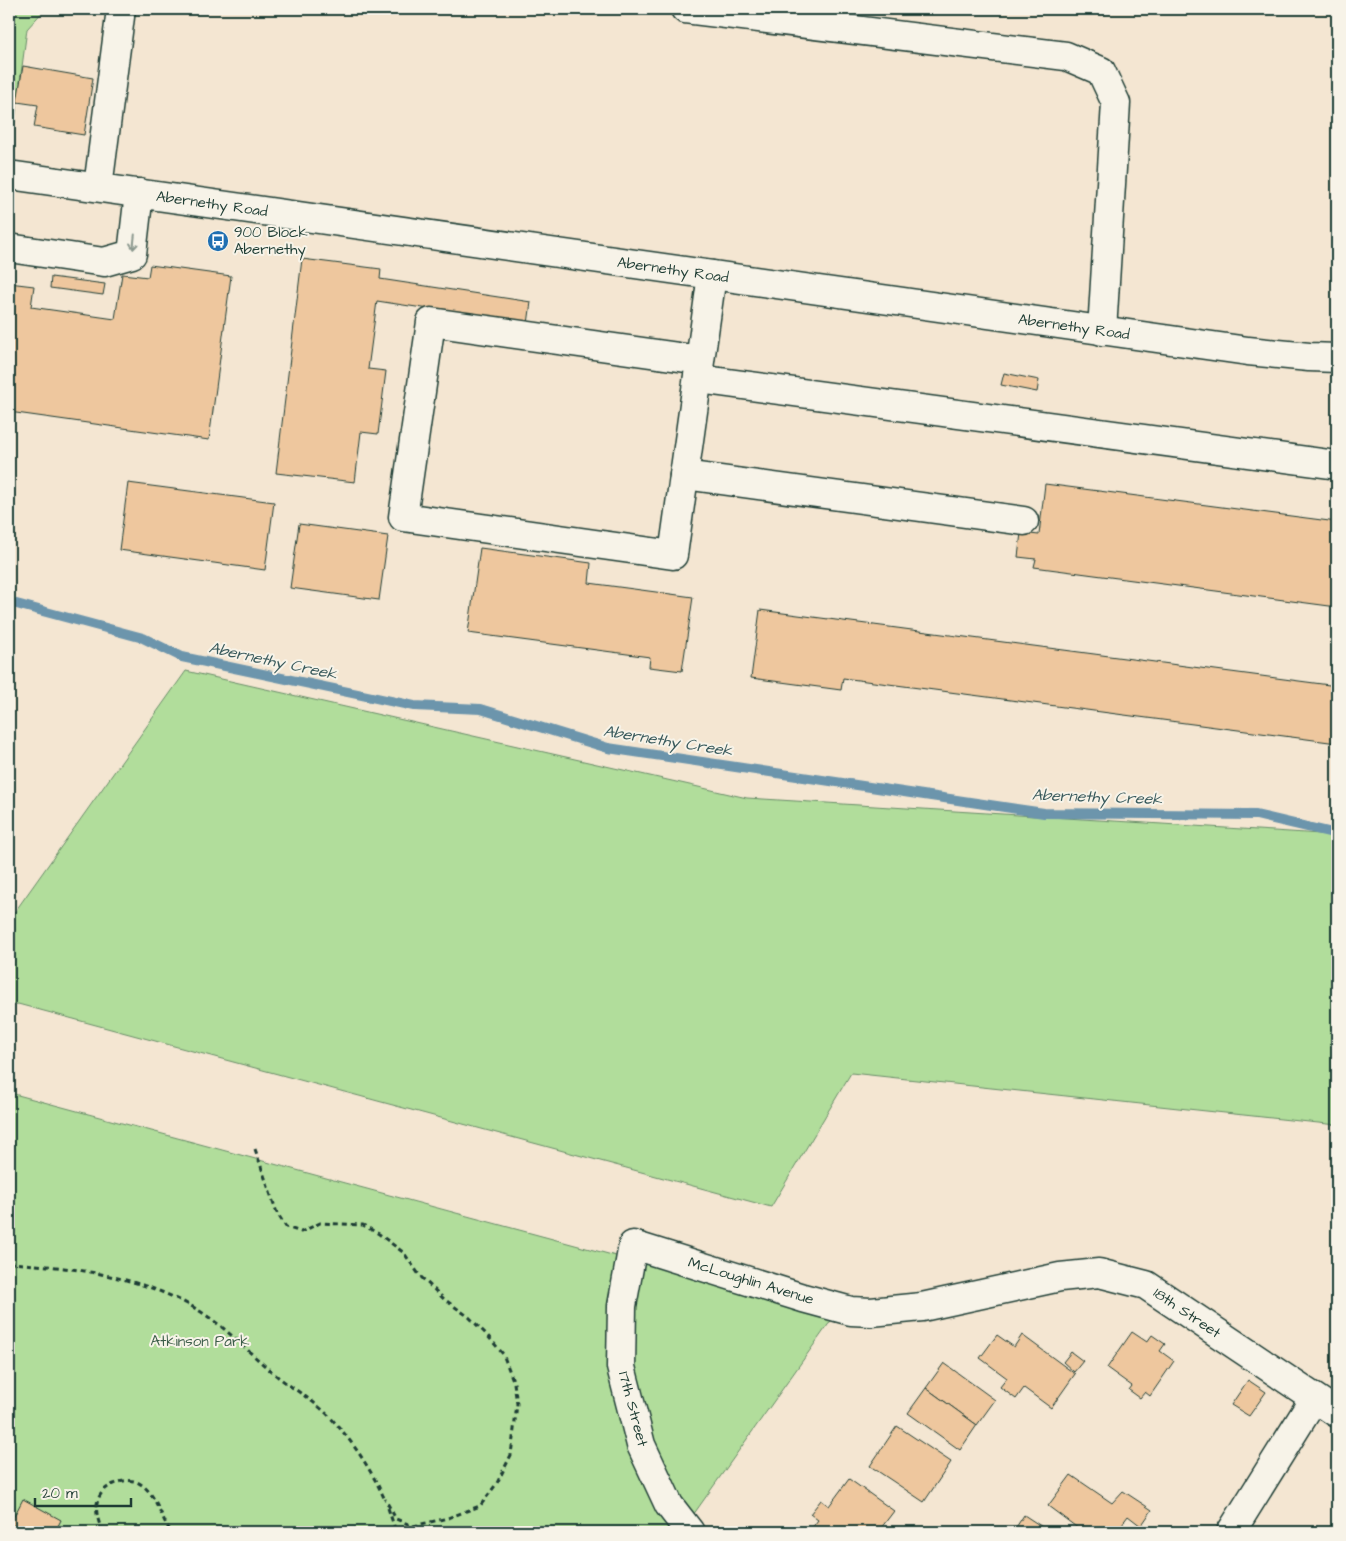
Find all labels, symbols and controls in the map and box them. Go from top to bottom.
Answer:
street label: Abernethy Road [155,186,269,223]
place label: 900 Block Abernethy [234,222,308,261]
bus stop icon: 900 Block Abernethy [206,229,230,253]
one-way arrow [129,233,138,249]
street label: Abernethy Road [616,252,730,289]
street label: Abernethy Road [1017,309,1131,346]
water label: Abernethy Creek [207,637,340,687]
water label: Abernethy Creek [602,720,735,763]
water label: Abernethy Creek [1031,784,1164,811]
street label: McLoughlin Avenue [685,1252,816,1311]
street label: 18th Street [1149,1283,1225,1343]
park label: Atkinson Park [151,1331,249,1352]
street label: 17th Street [613,1369,653,1449]
scale bar [35,1476,131,1508]
text: 20 m [42,1483,78,1504]

